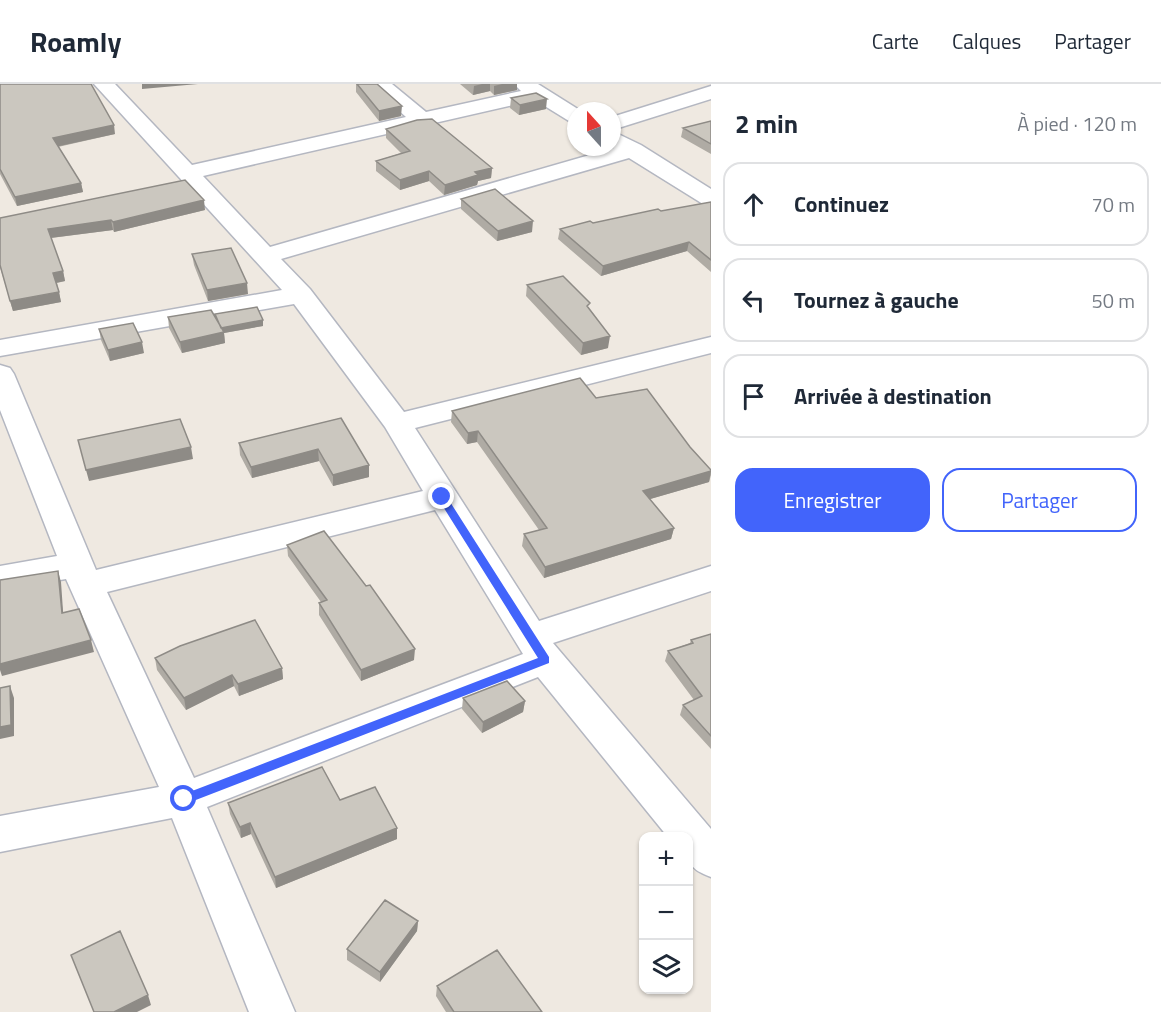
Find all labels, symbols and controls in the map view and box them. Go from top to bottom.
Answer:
text: Roamly [30,20,121,63]
text: Carte [872,25,919,57]
text: Calques [952,25,1021,57]
text: Partager [1054,25,1131,57]
north arrow [567,102,621,156]
text: 2 min [735,104,798,143]
text: À pied · 120 m [1017,108,1137,139]
text: Continuez [794,187,889,221]
icon: ahead [737,188,770,221]
text: 70 m [1091,189,1135,220]
text: Tournez à gauche [794,283,959,317]
icon: left [737,284,770,317]
text: 50 m [1091,285,1135,316]
text: Arrivée à destination [794,379,992,413]
icon: arrive [737,380,770,413]
button: Enregistrer [735,468,930,532]
button: Partager [942,468,1137,532]
route end [428,483,454,509]
route start [170,785,196,811]
map controls [639,832,693,994]
button: + [639,832,693,886]
button: − [639,886,693,940]
button: layers [639,940,693,994]

